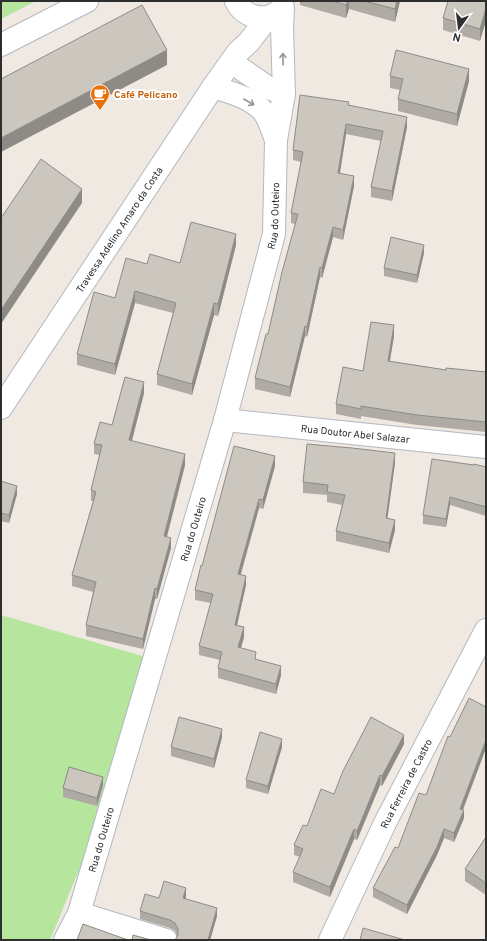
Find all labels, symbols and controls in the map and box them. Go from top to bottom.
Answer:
north arrow [439,8,479,48]
text: N [451,29,462,44]
one-way arrow [279,53,287,66]
cafe icon: Café Pelicano [89,83,111,111]
place label: Café Pelicano [114,89,178,102]
one-way arrow [243,98,255,106]
street label: Travessa Adelino Amaro da Costa [74,165,166,296]
street label: Rua do Outeiro [265,182,283,251]
street label: Rua Doutor Abel Salazar [300,423,410,447]
street label: Rua do Outeiro [178,495,210,563]
street label: Rua Ferreira de Castro [378,737,436,831]
street label: Rua do Outeiro [86,806,118,874]

